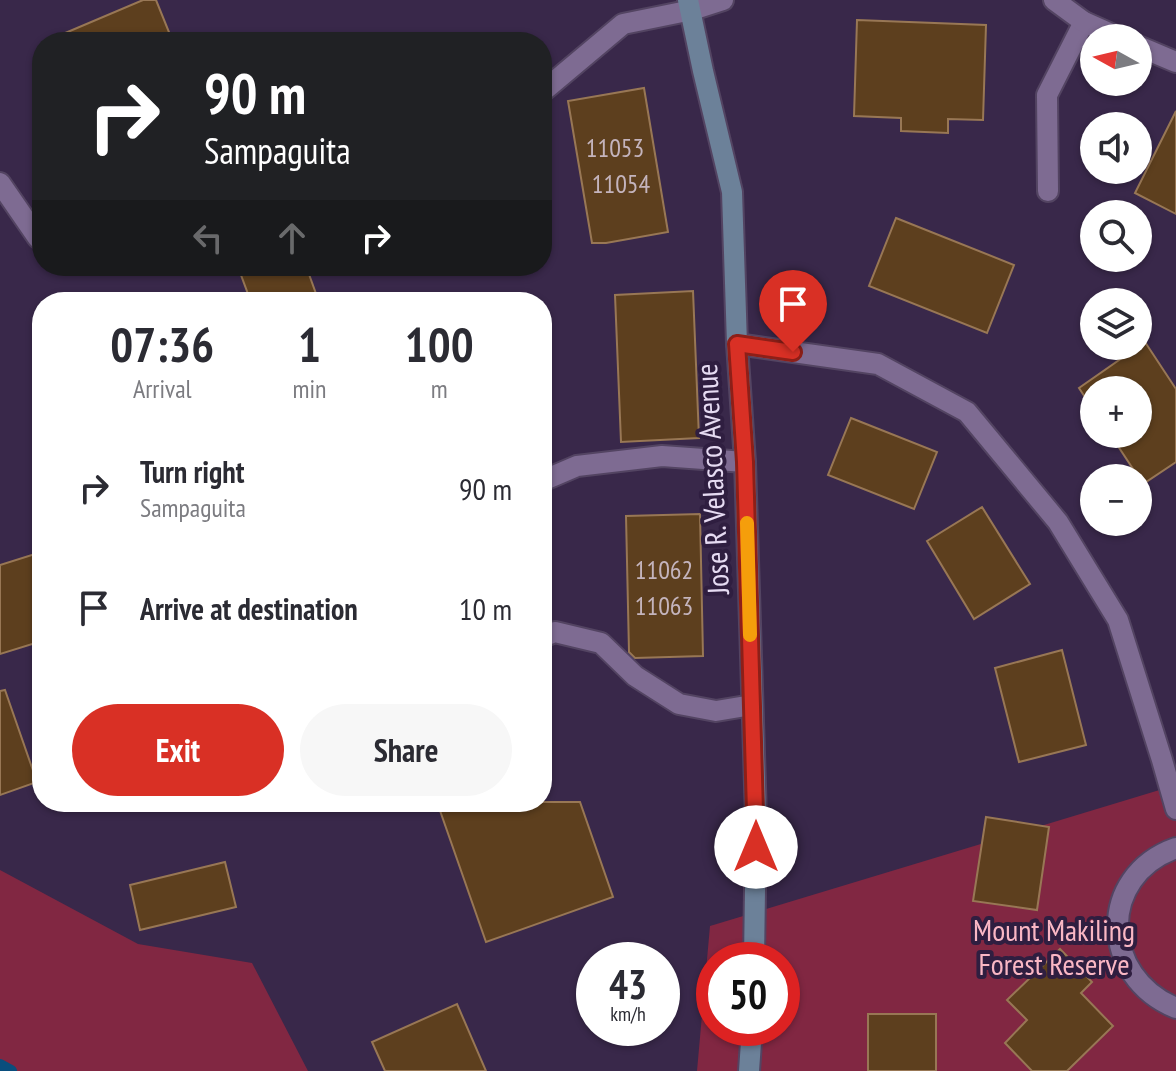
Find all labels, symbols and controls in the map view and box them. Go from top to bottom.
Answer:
north arrow [1080,24,1152,96]
map controls [1080,24,1152,536]
text: 90 m [204,57,306,129]
icon: right [72,64,176,168]
button: sound [1080,112,1152,184]
text: Sampaguita [204,127,351,174]
house number: 11053 [586,131,644,164]
house number: 11054 [592,167,651,200]
button: search [1080,200,1152,272]
icon: left [186,216,230,260]
icon: ahead [270,216,314,260]
icon: right [354,216,398,260]
pin [759,270,827,352]
icon: arrive [771,282,815,326]
button: layers [1080,288,1152,360]
text: 07:36 [110,313,214,375]
text: 1 [298,313,321,375]
text: 100 [405,313,474,375]
street label: Jose R. Velasco Avenue [686,363,737,596]
text: Arrival [133,372,192,405]
text: min [292,372,326,405]
text: m [431,372,448,405]
button: + [1080,376,1152,448]
text: Turn right [140,452,244,491]
button: − [1080,464,1152,536]
icon: right [72,466,116,510]
text: 90 m [459,469,512,508]
text: Sampaguita [140,491,246,524]
house number: 11062 [635,553,693,586]
icon: arrive [72,586,116,630]
text: Arrive at destination [140,589,358,628]
text: 10 m [459,589,512,628]
house number: 11063 [635,589,693,622]
button: Exit [72,704,284,796]
button: Share [300,704,512,796]
position arrow [714,805,798,889]
park label: Mount Makiling Forest Reserve [973,910,1135,983]
speed limit sign: 50 [696,942,800,1046]
text: 43 [609,958,647,1010]
text: km/h [610,1001,646,1027]

